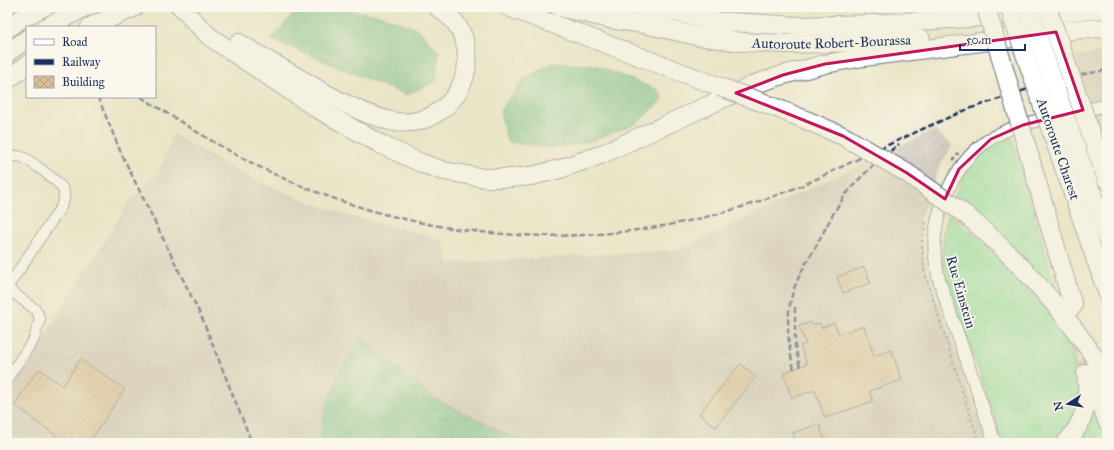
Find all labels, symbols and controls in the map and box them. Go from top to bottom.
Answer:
legend [26,26,156,98]
scale bar [960,26,1025,52]
street label: Autoroute Robert-Bourassa [750,31,911,53]
text: 50 m [966,33,991,47]
text: Road [62,35,88,49]
text: Railway [62,55,101,69]
text: Building [62,75,105,90]
street label: Autoroute Charest [1032,95,1083,202]
street label: Rue Einstein [943,254,980,331]
north arrow [1048,384,1088,424]
text: N [1051,399,1066,412]

